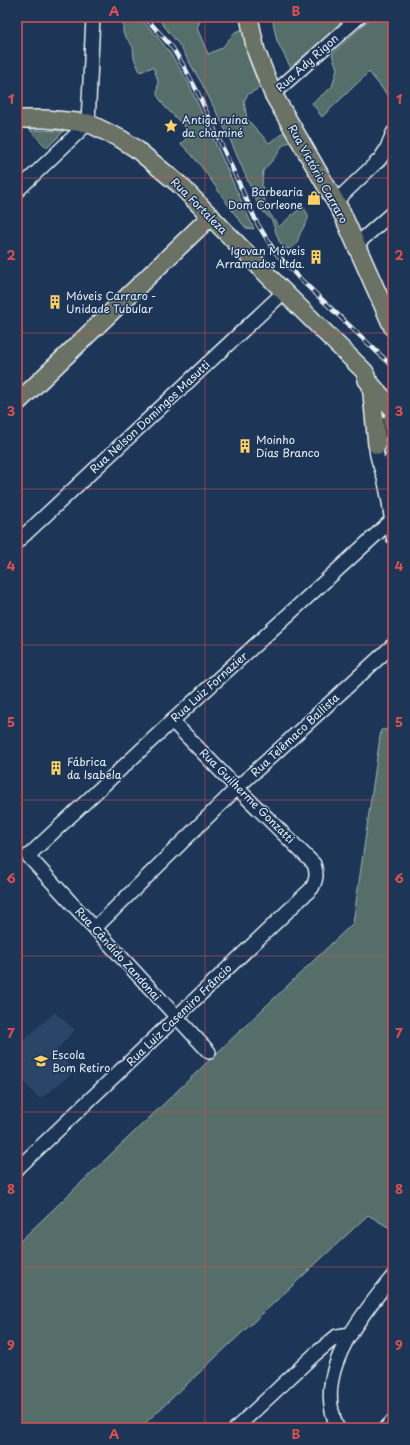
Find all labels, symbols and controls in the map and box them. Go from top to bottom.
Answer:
text: A [109,1,119,20]
text: B [292,1,301,20]
street label: Rua Ady Rigon [271,30,342,96]
text: 1 [8,89,14,108]
text: 1 [396,89,402,108]
place label: Antiga ruína da chaminé [182,111,248,141]
place icon: Antiga ruína da chaminé [163,118,179,134]
street label: Rua Victório Carraro [284,121,353,226]
street label: Rua Fortaleza [167,174,232,238]
place label: Barbearia Dom Corleone [228,183,303,213]
shop icon: Barbearia Dom Corleone [306,190,322,206]
place label: Igovan Móveis Arramados Ltda. [216,242,305,272]
text: 2 [6,245,16,264]
text: 2 [394,245,404,264]
building icon: Igovan Móveis Arramados Ltda. [308,249,324,265]
place label: Móveis Carraro - Unidade Tubular [66,287,156,317]
building icon: Móveis Carraro - Unidade Tubular [47,294,63,310]
street label: Rua Nelson Domingos Masutti [86,356,214,477]
text: 3 [7,401,16,420]
text: 3 [395,401,404,420]
place label: Moinho Dias Branco [256,431,320,461]
building icon: Moinho Dias Branco [237,438,253,454]
text: 4 [7,556,16,575]
text: 4 [395,556,404,575]
street label: Rua Luiz Fornazier [167,647,251,726]
street label: Rua Telêmaco Ballista [247,689,343,780]
text: 5 [7,712,15,731]
text: 5 [395,712,403,731]
street label: Rua Guilherme Gonzatti [196,744,299,847]
place label: Fábrica da Isabela [67,753,122,783]
building icon: Fábrica da Isabela [48,760,64,776]
text: 6 [6,868,16,887]
text: 6 [394,868,404,887]
street label: Rua Cândido Zandonai [72,903,165,1004]
street label: Rua Luiz Casemiro Frâncio [122,960,235,1070]
text: 7 [7,1023,15,1042]
text: 7 [395,1023,403,1042]
place label: Escola Bom Retiro [52,1046,110,1076]
school or university icon: Escola Bom Retiro [33,1053,49,1069]
text: 8 [7,1179,15,1198]
text: 8 [395,1179,403,1198]
text: 9 [7,1335,15,1354]
text: 9 [395,1335,403,1354]
text: A [109,1424,119,1443]
text: B [292,1424,301,1443]

